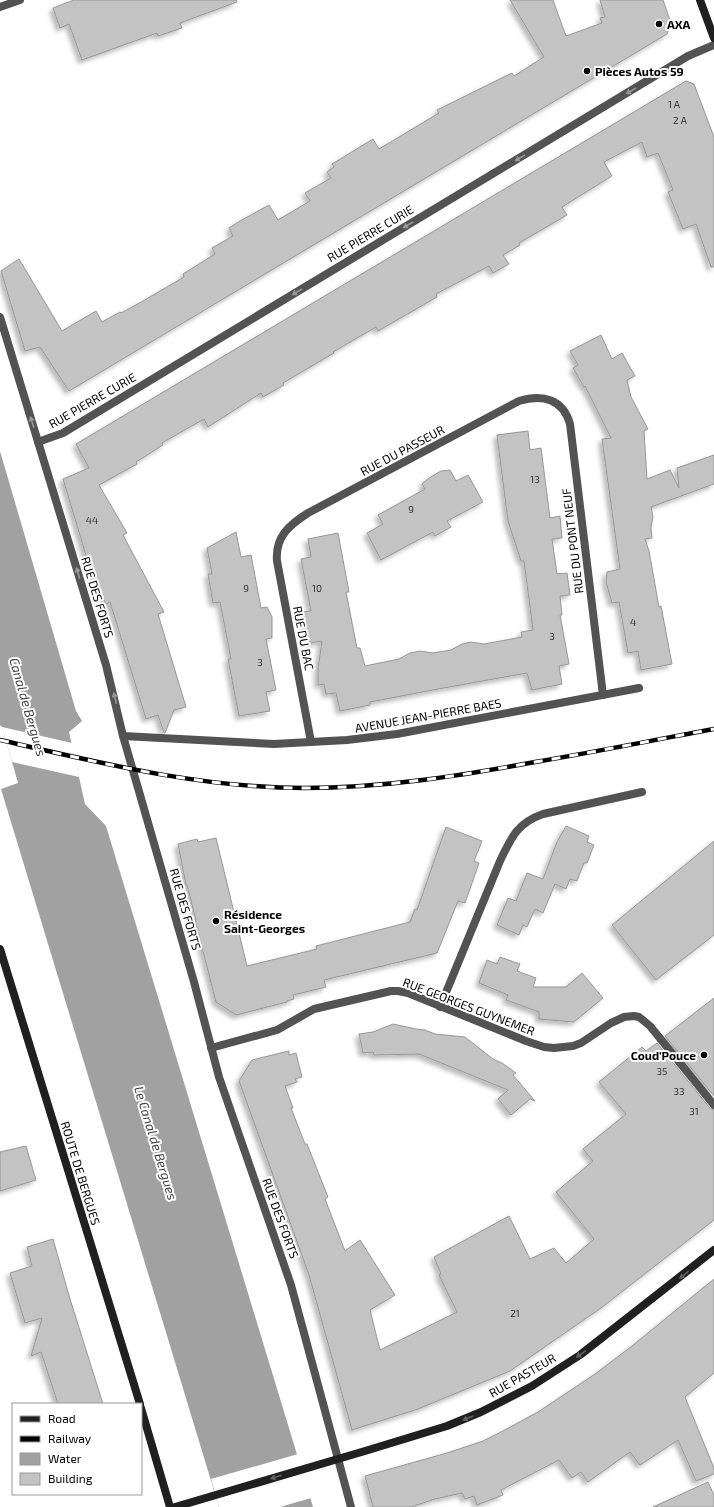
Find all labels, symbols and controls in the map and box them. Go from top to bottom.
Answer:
place label: AXA [667,17,691,31]
marker: AXA [654,19,664,29]
place label: Pièces Autos 59 [595,64,684,78]
marker: Pièces Autos 59 [582,66,592,76]
one-way arrow [625,87,637,94]
house number: 1 A [668,98,681,110]
house number: 2 A [673,114,688,126]
one-way arrow [514,154,526,161]
street label: RUE PIERRE CURIE [324,202,416,264]
one-way arrow [402,221,414,228]
one-way arrow [291,288,303,295]
street label: RUE PIERRE CURIE [46,369,138,431]
one-way arrow [29,416,35,428]
street label: RUE DU PASSEUR [358,422,446,478]
house number: 13 [530,473,540,485]
street label: RUE DU PONT NEUF [559,487,585,594]
house number: 9 [408,503,414,515]
house number: 44 [86,514,98,526]
street label: RUE DES FORTS [79,555,117,640]
one-way arrow [75,567,81,579]
house number: 9 [243,582,249,594]
house number: 10 [312,582,322,594]
street label: RUE DU BAC [291,605,317,671]
house number: 4 [630,616,636,628]
house number: 3 [549,630,555,642]
water label: Canal de Bergues [6,656,50,759]
house number: 3 [257,656,263,668]
one-way arrow [111,692,117,704]
street label: AVENUE JEAN-PIERRE BAES [354,695,503,735]
street label: RUE DES FORTS [168,867,204,952]
place label: Résidence Saint-Georges [224,907,305,935]
marker: Résidence Saint-Georges [211,916,221,926]
street label: RUE GEORGES GUYNEMER [401,974,537,1038]
place label: Coud'Pouce [631,1048,696,1062]
marker: Coud'Pouce [699,1050,709,1060]
house number: 35 [657,1065,667,1077]
water label: Le Canal de Bergues [131,1084,181,1202]
house number: 33 [673,1085,685,1097]
house number: 31 [689,1105,699,1117]
street label: ROUTE DE BERGUES [59,1119,104,1227]
street label: RUE DES FORTS [260,1176,302,1260]
one-way arrow [678,1270,689,1279]
house number: 21 [510,1307,520,1319]
street label: RUE PASTEUR [486,1350,558,1400]
one-way arrow [575,1351,587,1358]
legend [12,1403,142,1495]
text: Road [48,1411,76,1425]
one-way arrow [462,1415,473,1421]
text: Railway [48,1431,92,1445]
text: Water [48,1451,82,1465]
text: Building [48,1471,93,1485]
one-way arrow [270,1474,282,1480]

